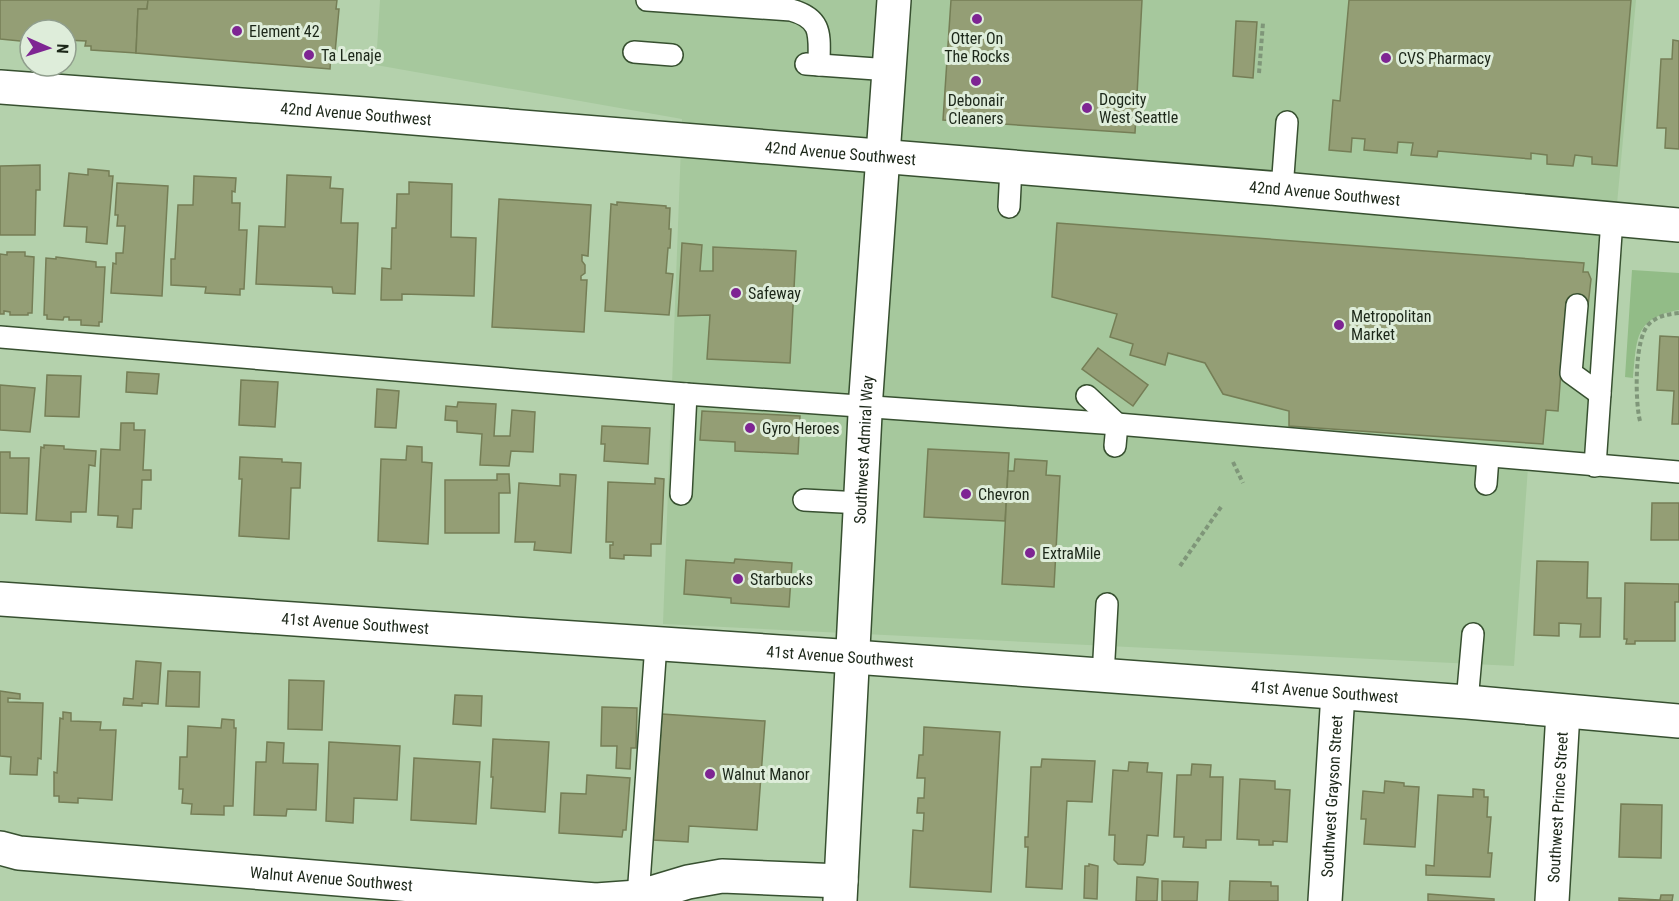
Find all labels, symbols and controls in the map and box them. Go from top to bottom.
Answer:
marker: Otter On The Rocks [970,12,984,26]
north arrow [18,18,78,78]
place label: Element 42 [249,22,320,41]
marker: Element 42 [230,24,244,38]
place label: Otter On The Rocks [944,29,1010,66]
text: N [53,43,72,54]
place label: Ta Lenaje [321,46,381,65]
marker: Ta Lenaje [302,48,316,62]
place label: CVS Pharmacy [1398,49,1491,68]
marker: CVS Pharmacy [1379,51,1393,65]
marker: Debonair Cleaners [969,74,983,88]
place label: Dogcity West Seattle [1099,90,1178,127]
place label: Debonair Cleaners [948,91,1004,128]
street label: 42nd Avenue Southwest [280,98,433,129]
marker: Dogcity West Seattle [1080,101,1094,115]
street label: 42nd Avenue Southwest [764,137,917,169]
street label: 42nd Avenue Southwest [1249,177,1401,209]
place label: Safeway [748,284,801,303]
marker: Safeway [729,286,743,300]
place label: Metropolitan Market [1351,307,1431,344]
marker: Metropolitan Market [1332,318,1346,332]
street label: Southwest Admiral Way [850,374,877,524]
place label: Gyro Heroes [762,419,840,438]
marker: Gyro Heroes [743,421,757,435]
place label: Chevron [978,485,1030,504]
marker: Chevron [959,487,973,501]
place label: ExtraMile [1042,544,1101,563]
marker: ExtraMile [1023,546,1037,560]
place label: Starbucks [750,570,813,589]
marker: Starbucks [731,572,745,586]
street label: 41st Avenue Southwest [281,609,430,638]
street label: 41st Avenue Southwest [766,642,915,671]
street label: 41st Avenue Southwest [1250,677,1399,706]
street label: Southwest Grayson Street [1317,714,1346,878]
street label: Southwest Prince Street [1544,731,1571,883]
place label: Walnut Manor [722,765,810,784]
marker: Walnut Manor [703,767,717,781]
street label: Walnut Avenue Southwest [249,862,414,895]

